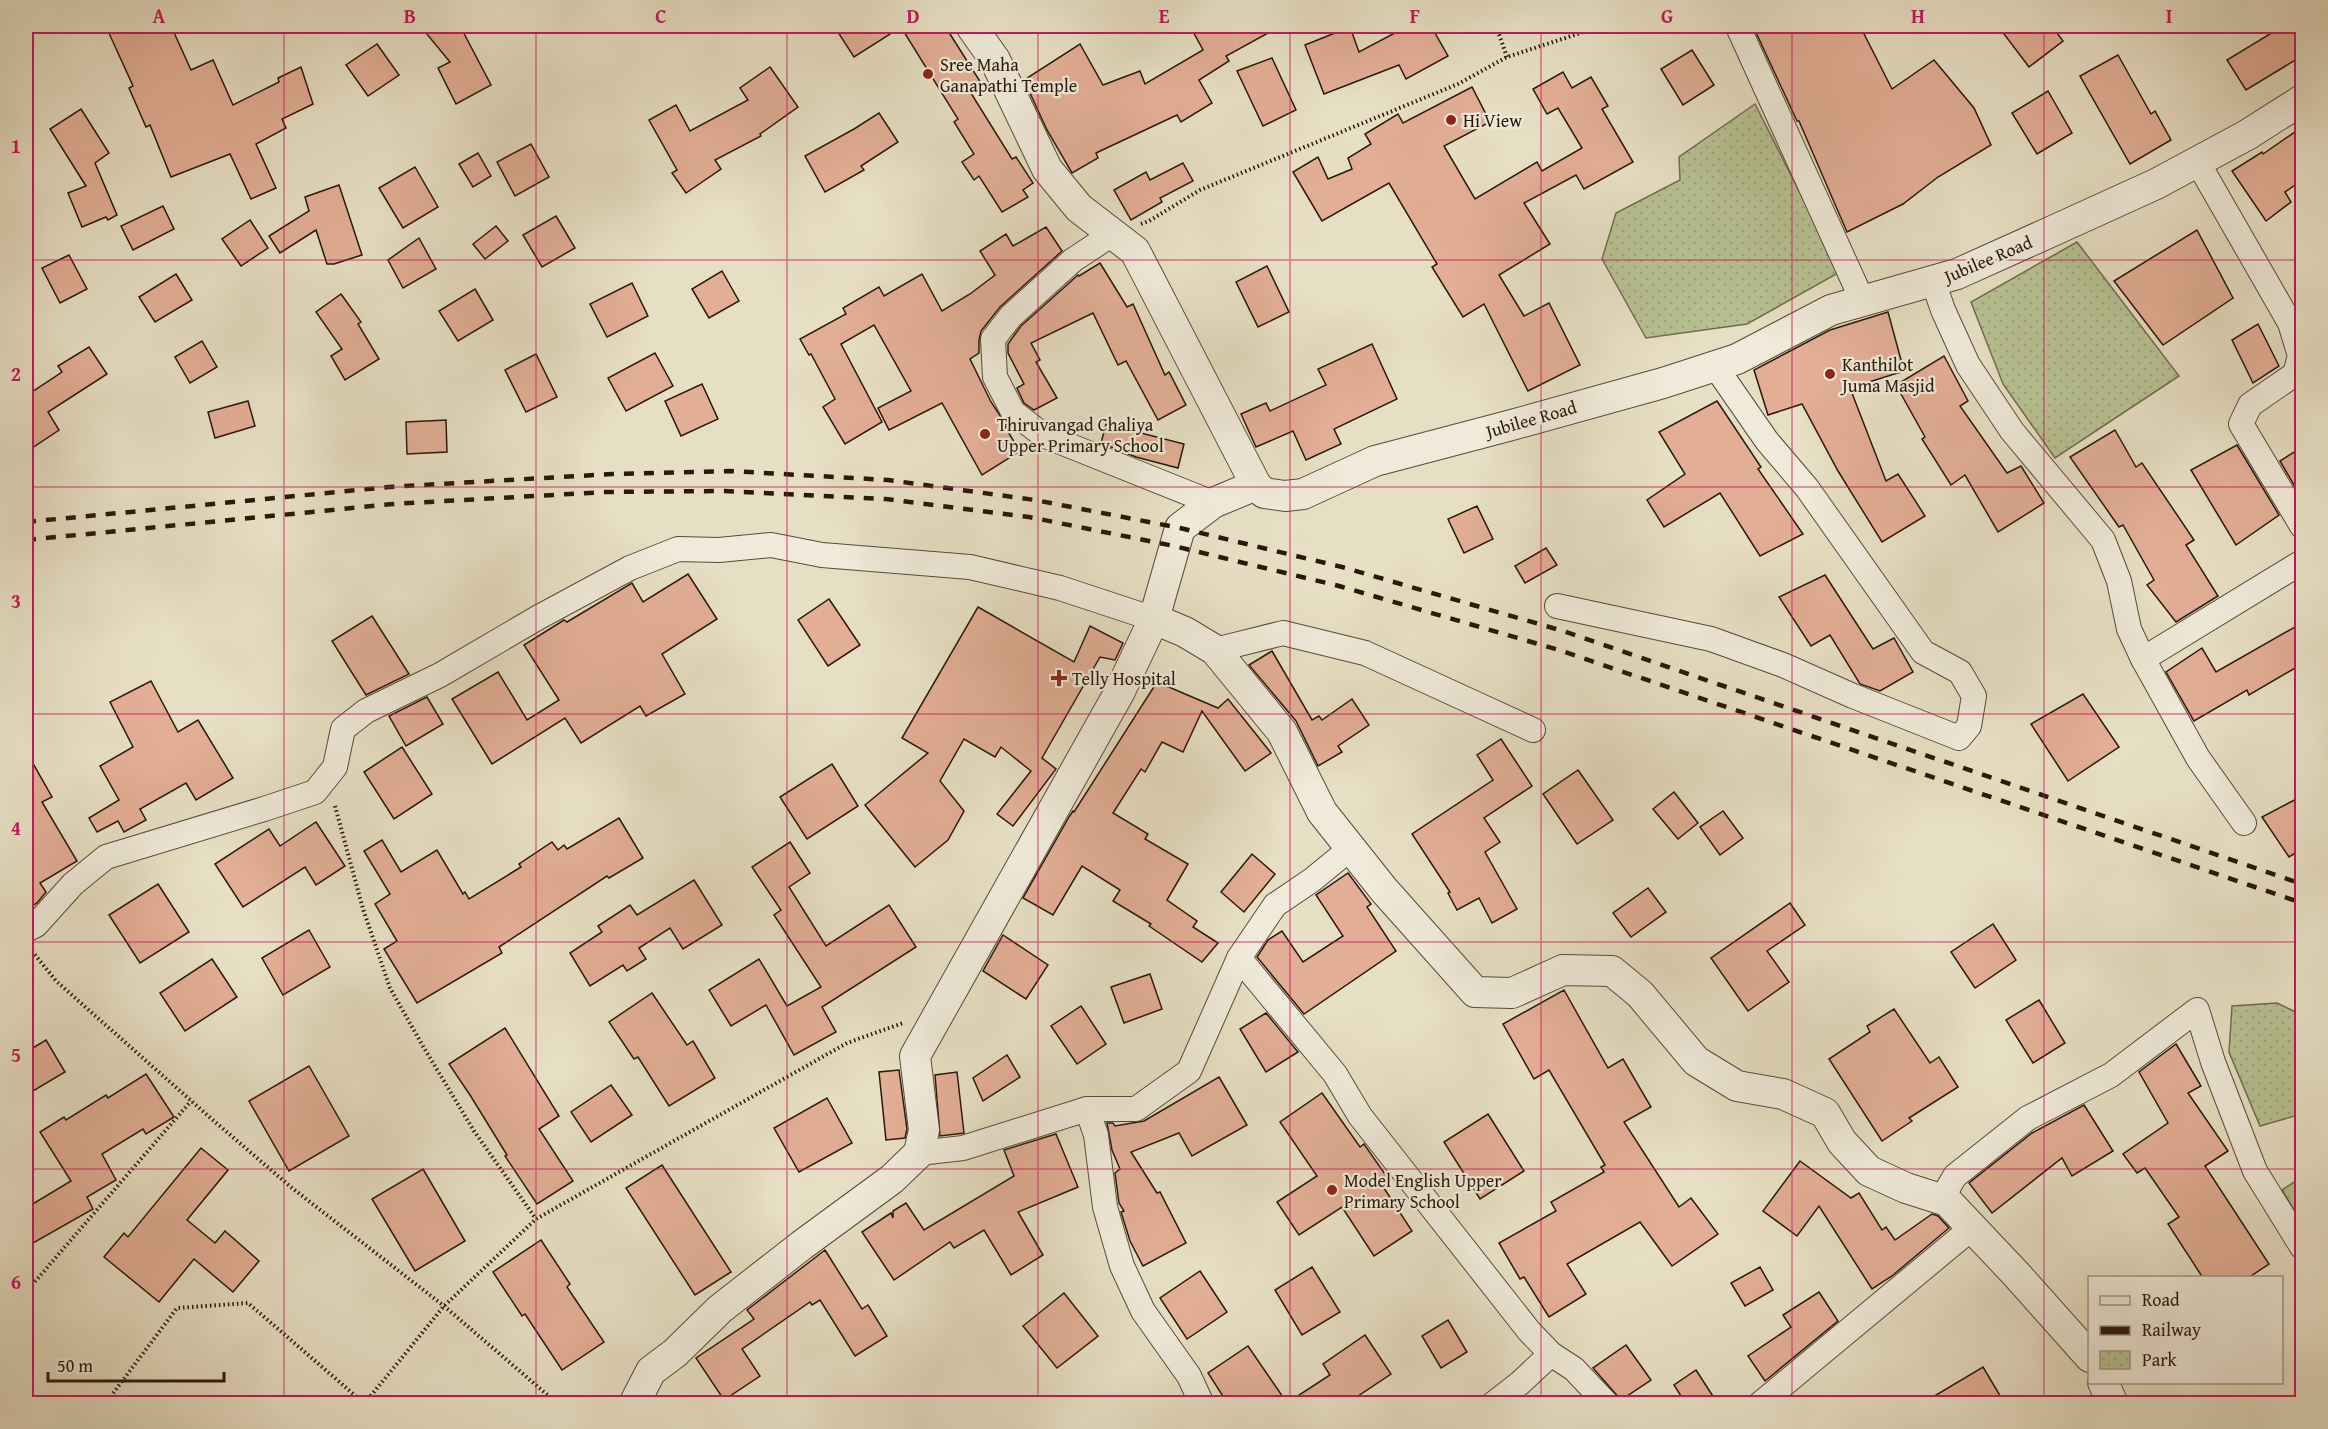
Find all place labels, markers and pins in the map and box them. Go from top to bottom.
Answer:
place label: Sree Maha Ganapathi Temple [940,51,1077,99]
marker: Sree Maha Ganapathi Temple [921,67,935,81]
place label: Hi View [1463,107,1522,134]
marker: Hi View [1444,113,1458,127]
place label: Kanthilot Juma Masjid [1840,351,1935,399]
marker: Kanthilot Juma Masjid [1823,367,1837,381]
place label: Thiruvangad Chaliya Upper Primary School [997,411,1164,459]
marker: Thiruvangad Chaliya Upper Primary School [978,427,992,441]
place label: Telly Hospital [1072,665,1176,692]
marker: Telly Hospital [1050,669,1068,687]
place label: Model English Upper Primary School [1344,1167,1502,1215]
marker: Model English Upper Primary School [1325,1183,1339,1197]

